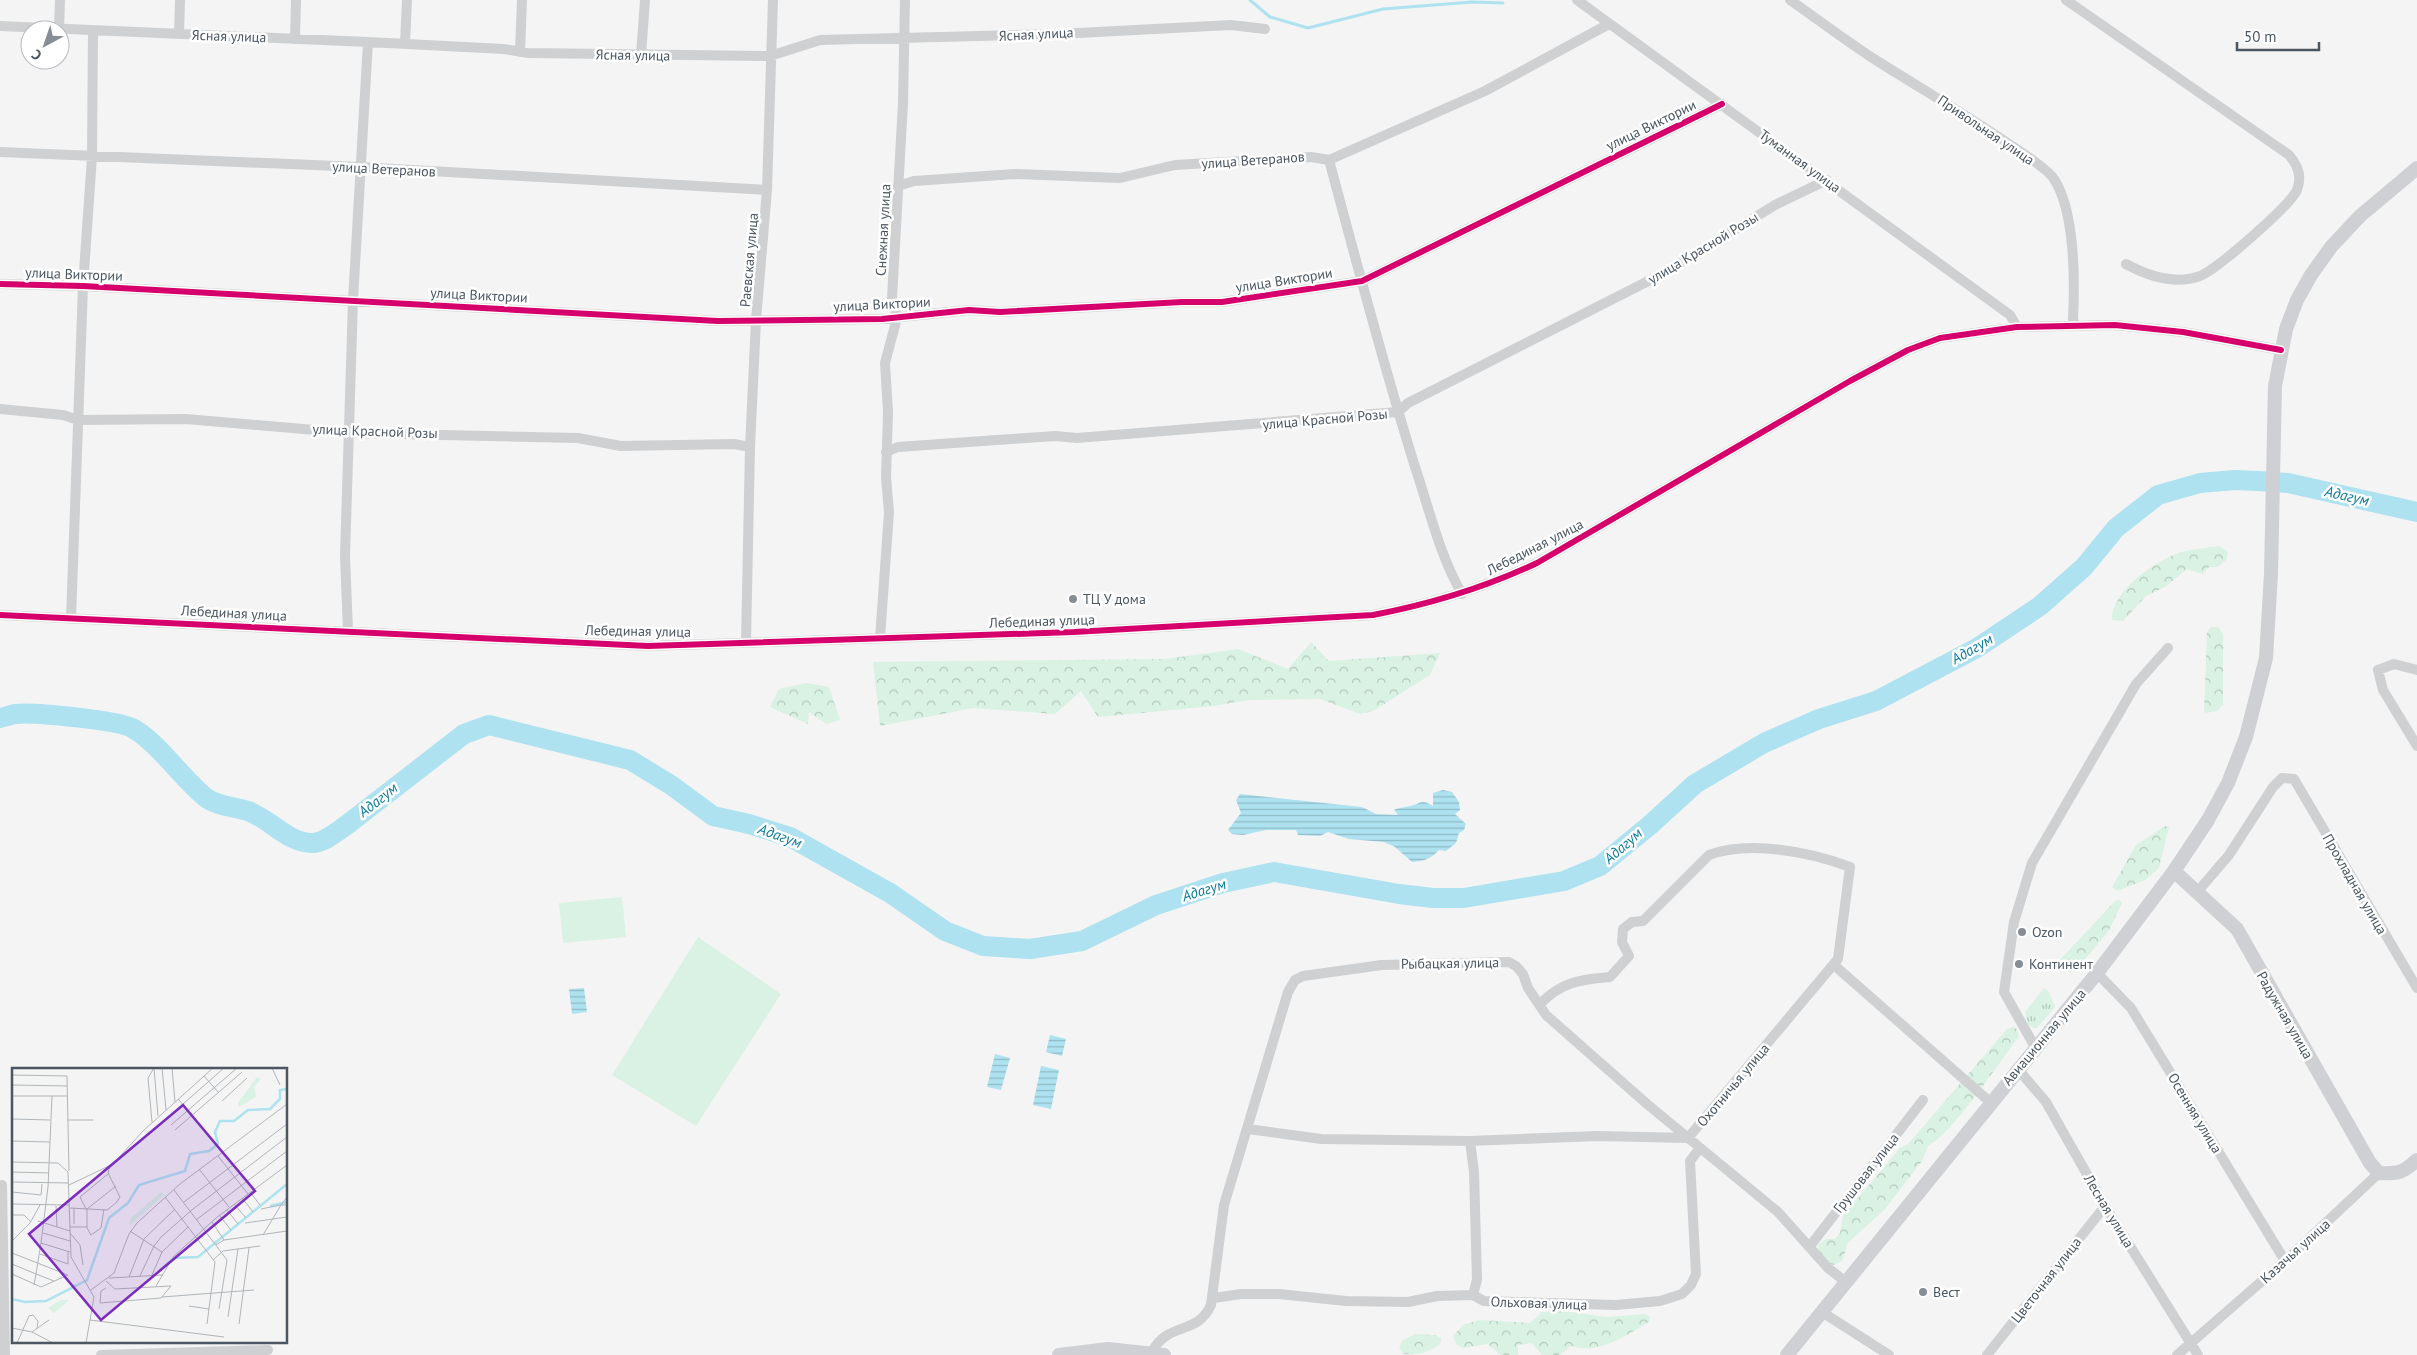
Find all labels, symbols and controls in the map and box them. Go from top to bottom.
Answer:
north arrow [20,20,70,70]
scale bar [2237,20,2320,52]
street label: Ясная улица [998,23,1074,45]
street label: Ясная улица [191,26,267,46]
text: 50 m [2244,27,2277,46]
text: С [28,45,45,64]
street label: Ясная улица [595,45,671,65]
street label: Привольная улица [1934,91,2038,169]
street label: улица Виктории [1603,96,1699,154]
street label: Туманная улица [1756,125,1844,197]
street label: улица Ветеранов [1201,147,1305,173]
street label: улица Ветеранов [332,157,436,181]
street label: Снежная улица [872,183,894,277]
street label: улица Красной Розы [1645,208,1761,288]
street label: Раевская улица [736,212,762,308]
street label: улица Виктории [25,263,123,285]
street label: улица Виктории [1234,263,1334,297]
street label: улица Виктории [430,283,528,307]
street label: улица Виктории [833,292,931,316]
street label: улица Красной Розы [1262,405,1388,433]
street label: улица Красной Розы [312,420,438,442]
water label: Адагум [2322,481,2372,510]
street label: Лебединая улица [1483,515,1586,580]
place label: ТЦ У дома [1083,590,1146,608]
marker: ТЦ У дома [1067,593,1079,605]
street label: Лебединая улица [180,601,287,625]
street label: Лебединая улица [988,610,1095,632]
street label: Лебединая улица [584,621,691,641]
water label: Адагум [1947,629,1997,669]
water label: Адагум [353,778,402,822]
water label: Адагум [755,819,805,852]
water label: Адагум [1599,823,1646,868]
street label: Прохладная улица [2319,830,2391,938]
water label: Адагум [1179,874,1229,905]
place label: Ozon [2032,923,2062,941]
marker: Ozon [2016,926,2028,938]
street label: Рыбацкая улица [1401,953,1499,973]
place label: Континент [2029,955,2093,973]
marker: Континент [2013,958,2025,970]
street label: Радужная улица [2253,968,2317,1062]
street label: Авиационная улица [1998,985,2090,1089]
street label: Охотничья улица [1693,1040,1773,1130]
inset map [12,1068,288,1342]
street label: Осенняя улица [2164,1070,2226,1156]
street label: Грушовая улица [1829,1129,1903,1217]
street label: Лесная улица [2080,1170,2138,1251]
street label: Казачья улица [2256,1215,2334,1287]
street label: Цветочная улица [2007,1233,2085,1326]
place label: Вест [1933,1283,1960,1301]
marker: Вест [1917,1286,1929,1298]
street label: Ольховая улица [1490,1292,1588,1314]

